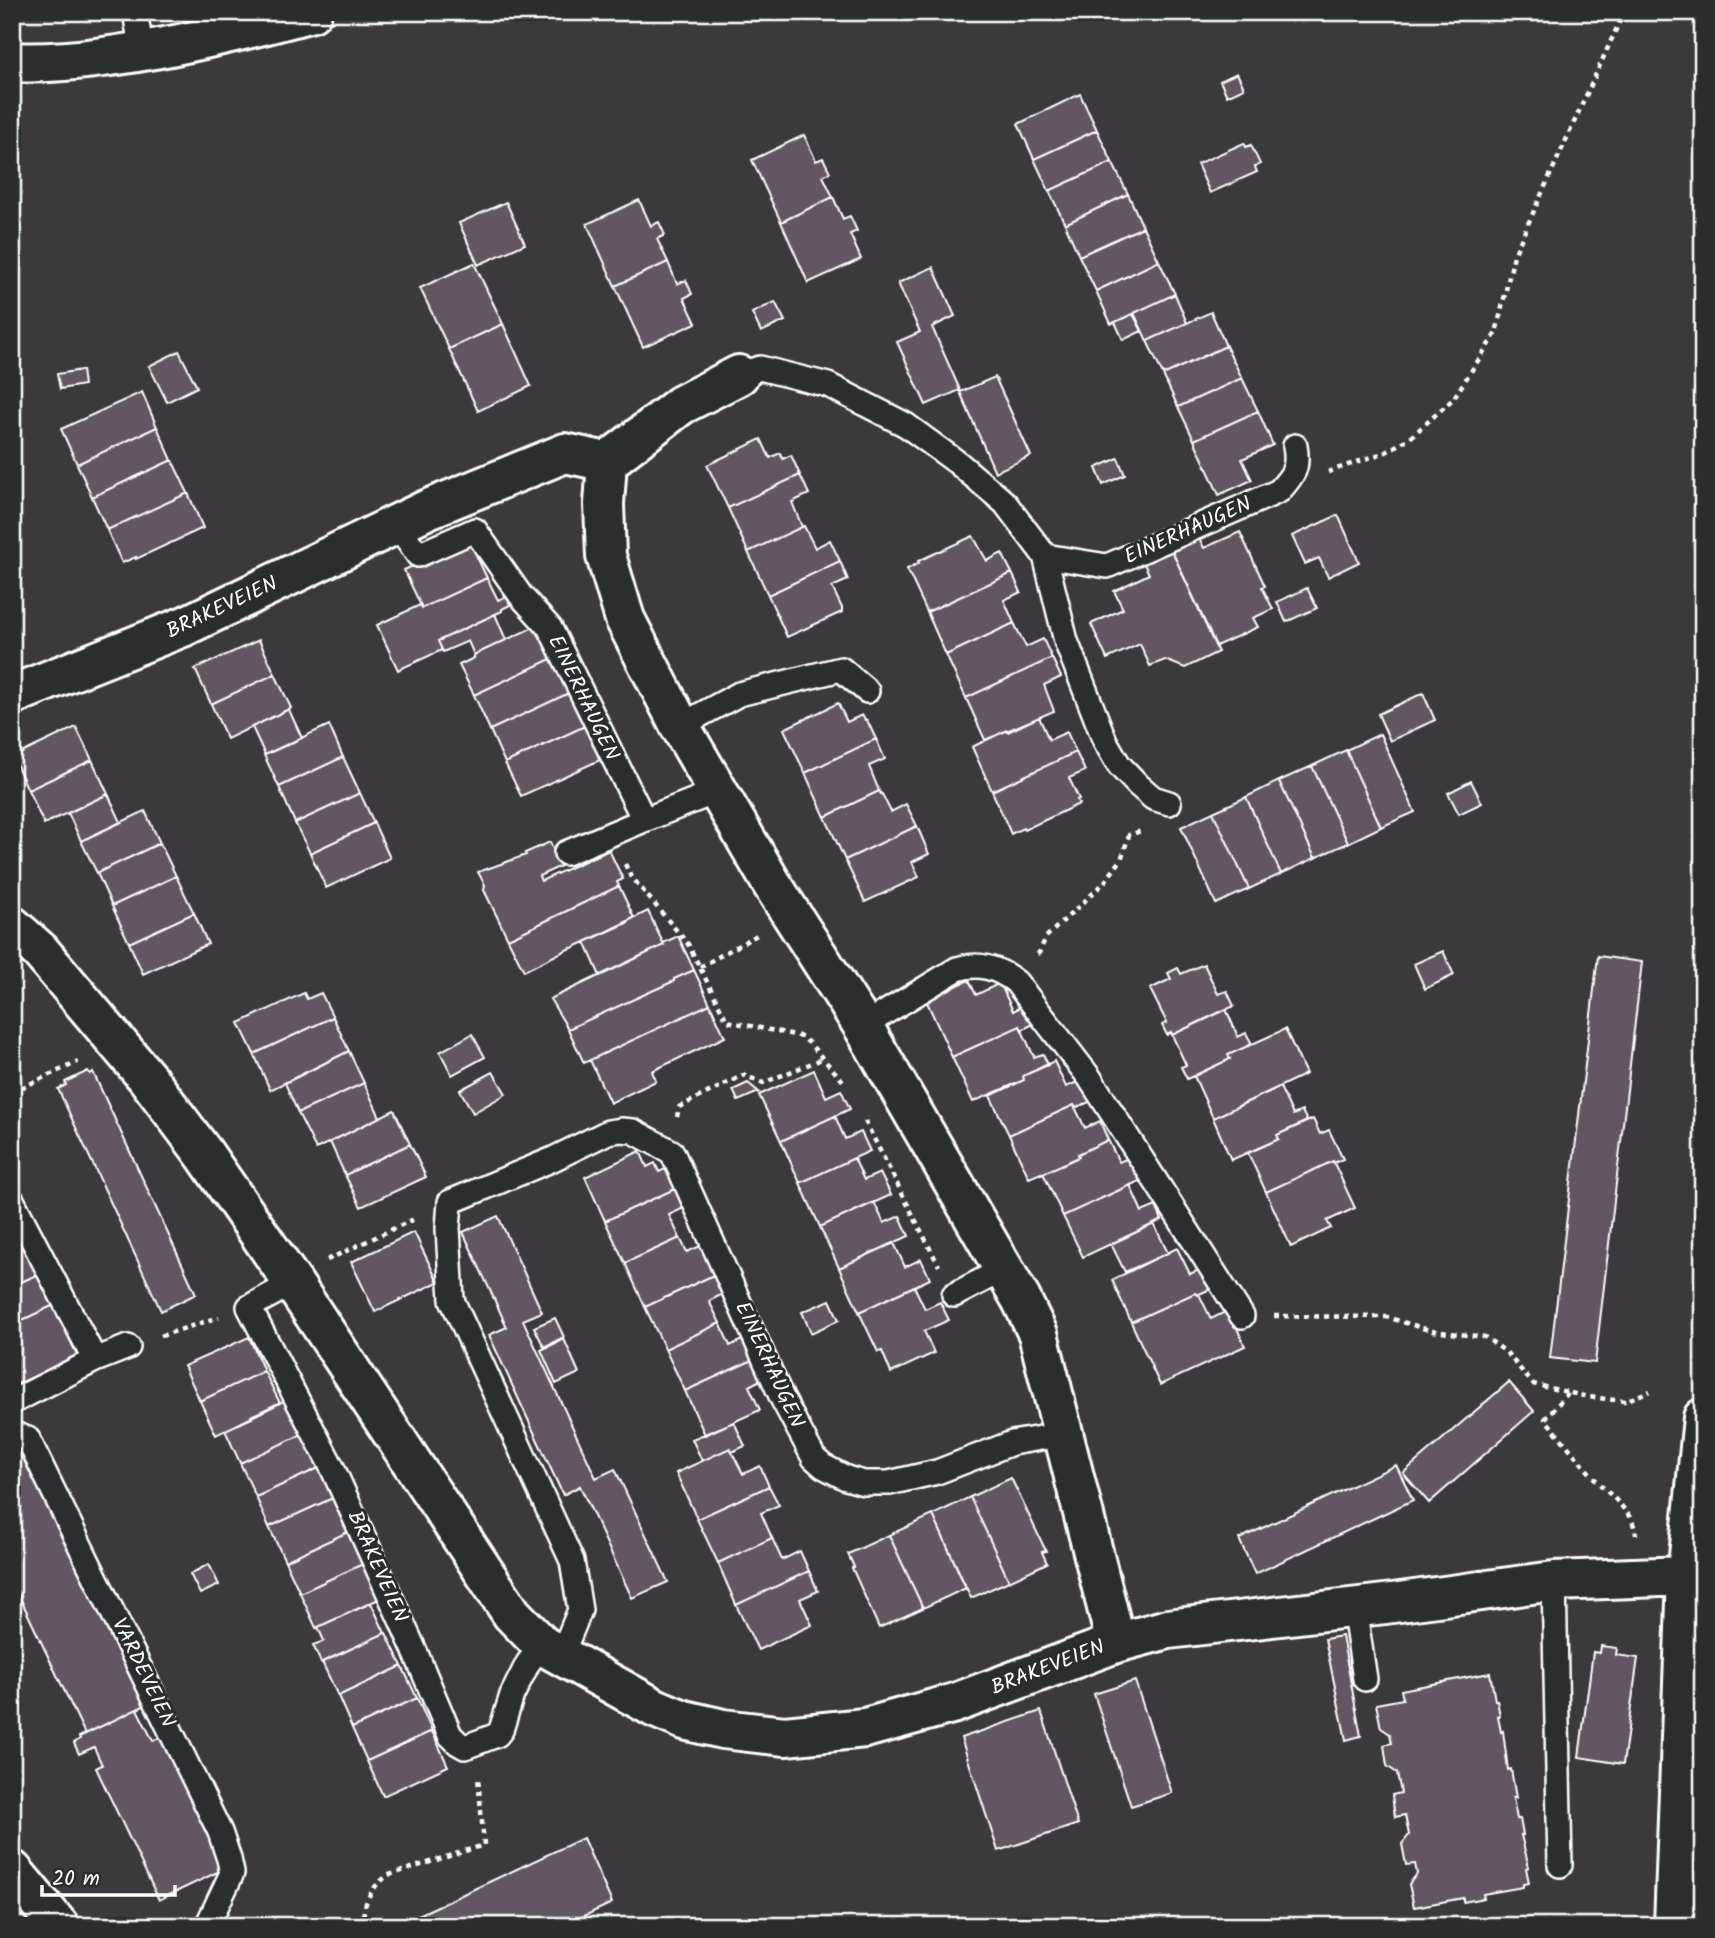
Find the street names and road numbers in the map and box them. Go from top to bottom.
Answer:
street label: EINERHAUGEN [1119,488,1257,574]
street label: BRAKEVEIEN [161,568,283,648]
street label: EINERHAUGEN [538,630,628,766]
street label: EINERHAUGEN [725,1296,813,1434]
street label: BRAKEVEIEN [338,1506,416,1628]
street label: VARDEVEIEN [102,1613,184,1733]
street label: BRAKEVEIEN [986,1631,1110,1705]

